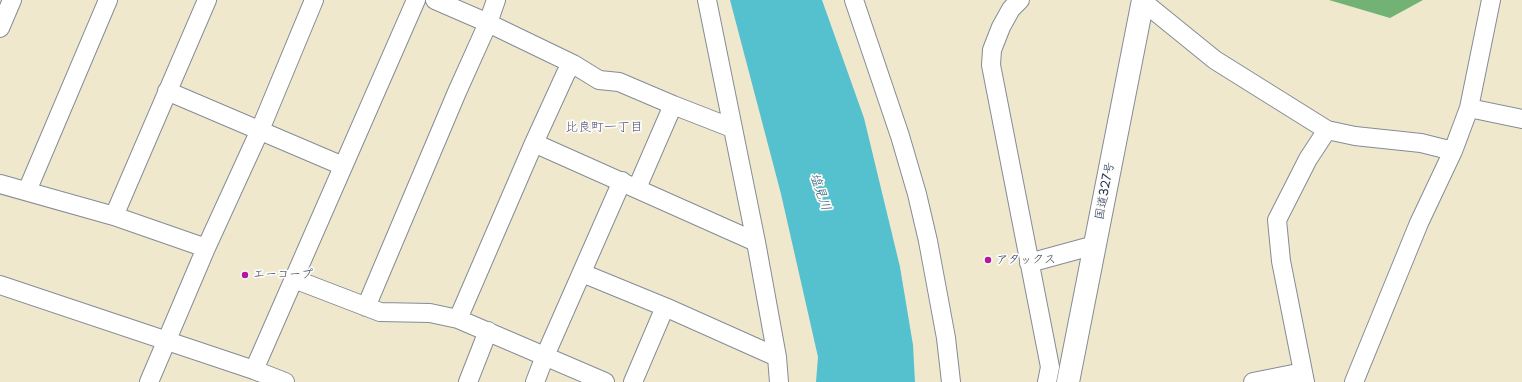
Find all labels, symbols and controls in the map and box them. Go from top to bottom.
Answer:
district label: 比良町一丁目 [565,119,643,135]
street label: 国道327号 [1092,161,1118,221]
water label: 塩見川 [806,171,834,213]
place label: アタックス [996,253,1056,267]
marker: アタックス [983,255,993,265]
place label: エーコープ [253,268,313,282]
marker: エーコープ [240,270,250,280]

